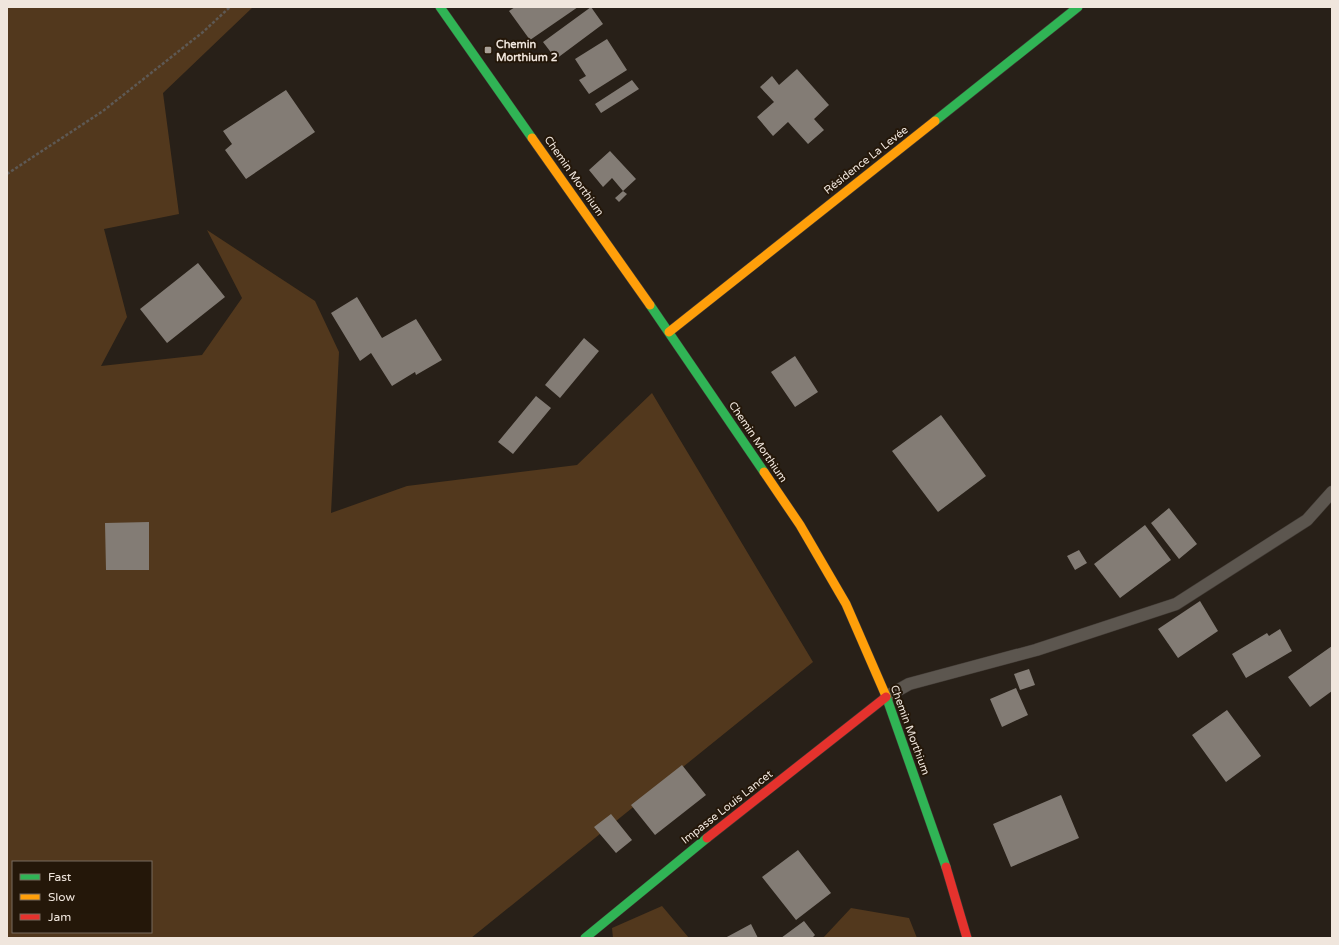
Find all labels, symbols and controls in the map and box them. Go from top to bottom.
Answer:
place label: Chemin Morthium 2 [496,38,558,64]
marker: Chemin Morthium 2 [483,45,493,55]
street label: Résidence La Levée [821,123,911,197]
street label: Chemin Morthium [541,133,607,219]
street label: Chemin Morthium [726,399,790,485]
street label: Chemin Morthium [888,683,932,777]
street label: Impasse Louis Lancet [679,767,775,847]
legend [12,861,152,933]
text: Fast [48,870,72,884]
text: Slow [48,890,75,904]
text: Jam [48,910,71,924]

